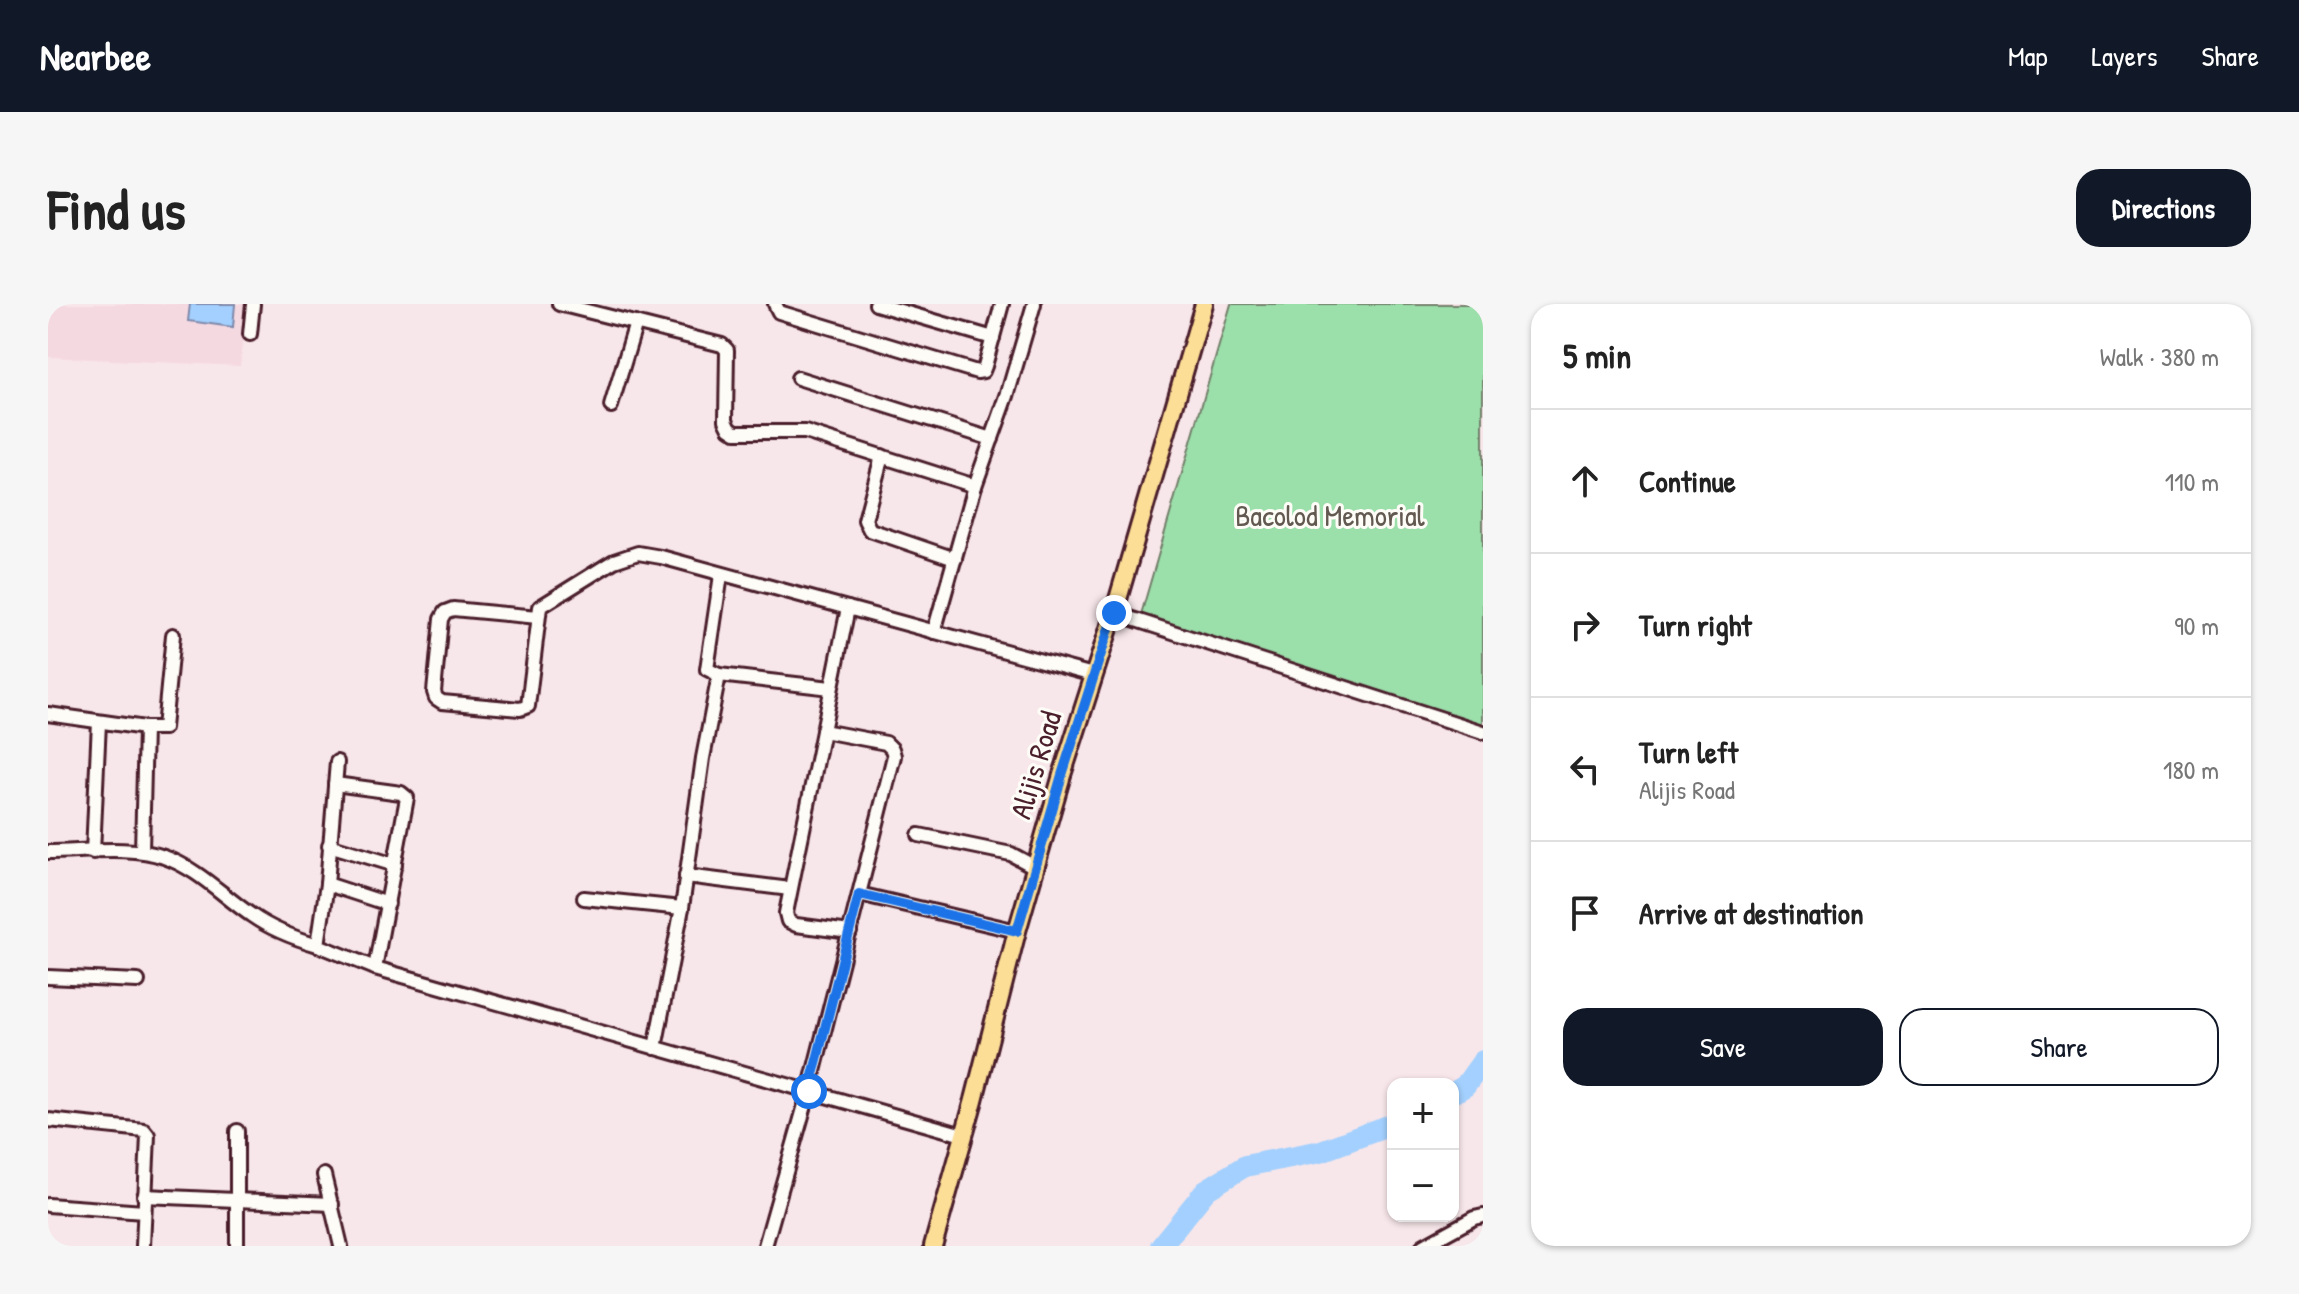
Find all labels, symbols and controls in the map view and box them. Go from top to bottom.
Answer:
text: Nearbee [40,30,151,82]
text: Map [2008,37,2048,75]
text: Layers [2092,37,2157,75]
text: Share [2201,37,2259,75]
button: Directions [2076,169,2251,247]
text: Find us [48,171,186,246]
text: 5 min [1563,333,1631,379]
text: Walk · 380 m [2100,339,2219,374]
icon: ahead [1563,459,1607,503]
text: Continue [1639,461,1736,501]
text: 110 m [2165,464,2219,499]
park label: Bacolod Memorial [1235,495,1425,535]
route end [1096,595,1132,631]
icon: right [1563,603,1607,647]
text: Turn right [1639,605,1752,645]
text: 90 m [2174,608,2219,643]
street label: Alijis Road [1000,706,1070,824]
text: Turn left [1639,732,1738,772]
icon: left [1563,747,1607,791]
text: 180 m [2163,752,2219,787]
text: Alijis Road [1639,772,1735,807]
icon: arrive [1563,891,1607,935]
text: Arrive at destination [1639,893,1864,933]
button: Save [1563,1008,1883,1086]
button: Share [1899,1008,2219,1086]
route start [791,1073,827,1109]
map controls [1387,1078,1459,1222]
button: + [1387,1078,1459,1150]
button: − [1387,1150,1459,1222]

